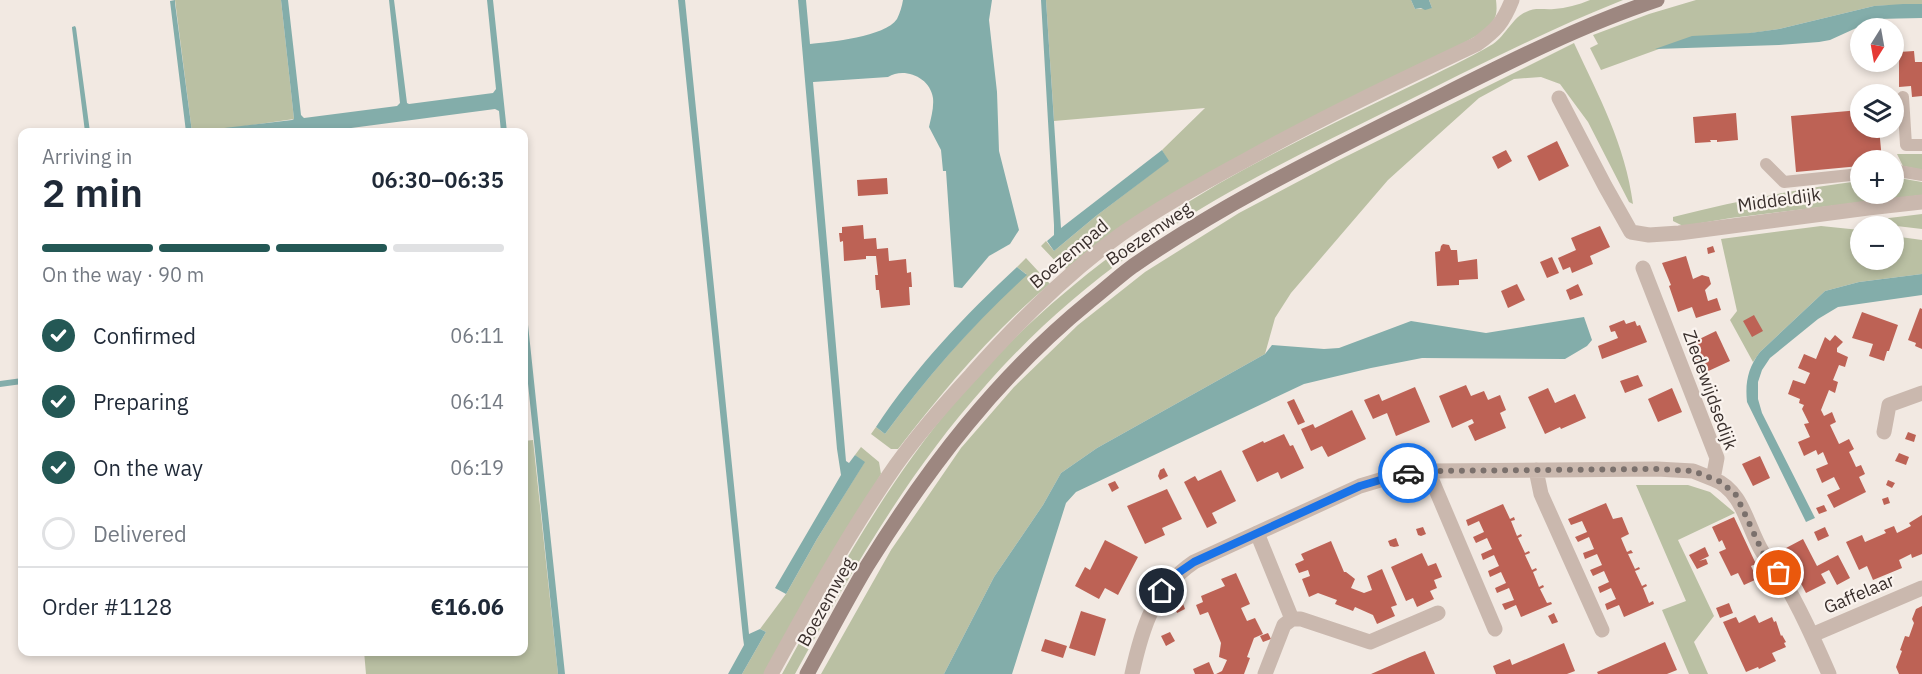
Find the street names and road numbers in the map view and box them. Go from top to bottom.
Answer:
street label: Middeldijk [1736,182,1822,217]
street label: Boezemweg [1101,196,1196,271]
street label: Boezempad [1025,214,1113,293]
street label: Ziedewijdsedijk [1678,327,1743,453]
street label: Boezemweg [792,553,860,650]
street label: Gaffelaar [1820,568,1898,619]

